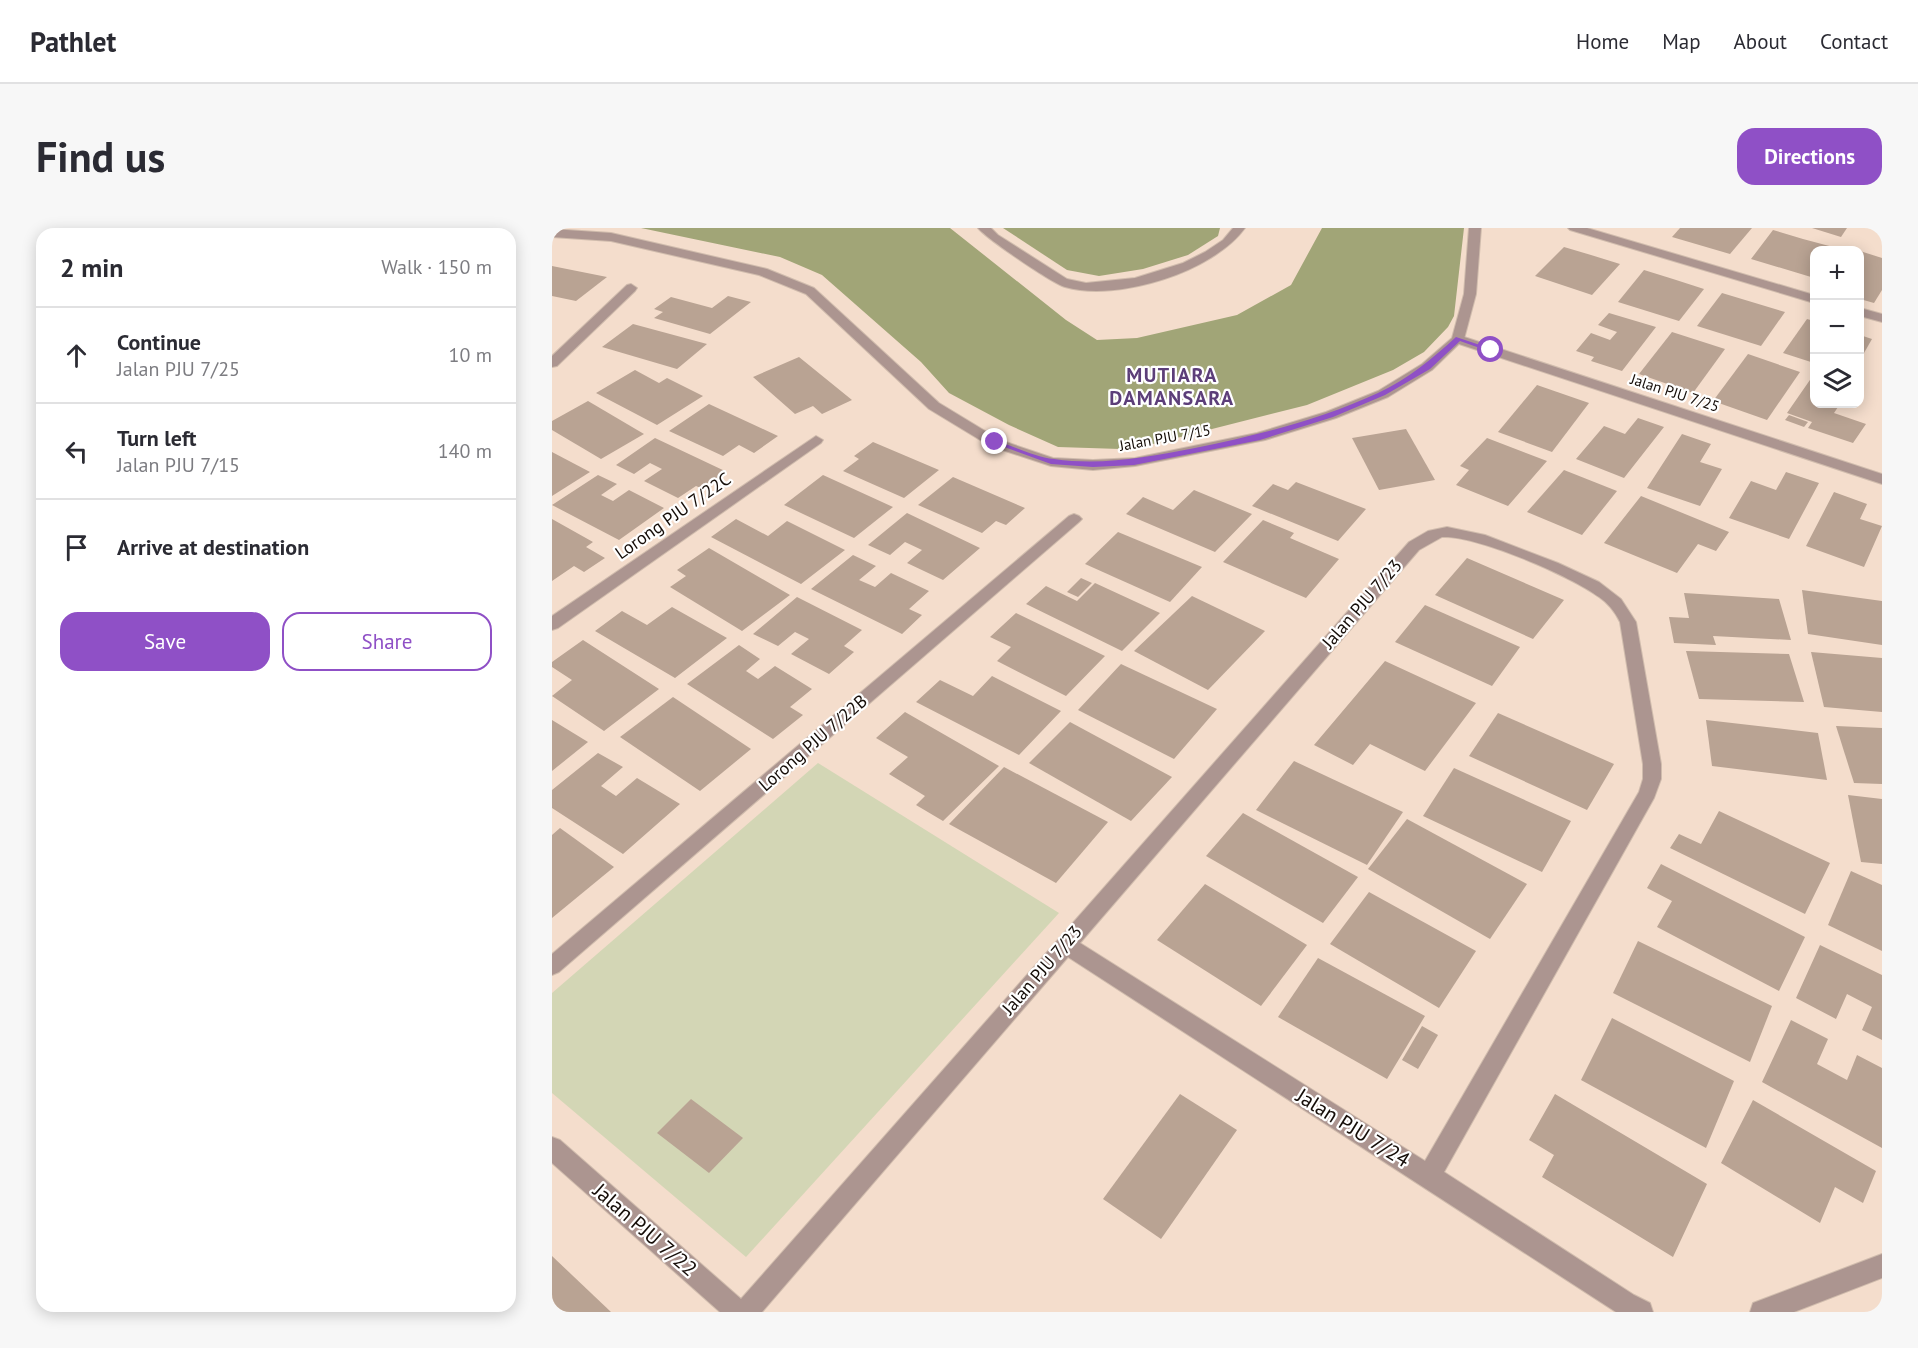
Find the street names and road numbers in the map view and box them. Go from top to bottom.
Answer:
street label: Jalan PJU 7/25 [1627,369,1722,416]
street label: Jalan PJU 7/15 [1117,420,1212,455]
street label: Lorong PJU 7/22C [610,467,735,564]
street label: Jalan PJU 7/23 [1316,554,1407,654]
street label: Lorong PJU 7/22B [754,689,872,796]
street label: Jalan PJU 7/23 [996,920,1087,1020]
street label: Jalan PJU 7/24 [1291,1081,1415,1173]
street label: Jalan PJU 7/22 [587,1176,703,1282]

